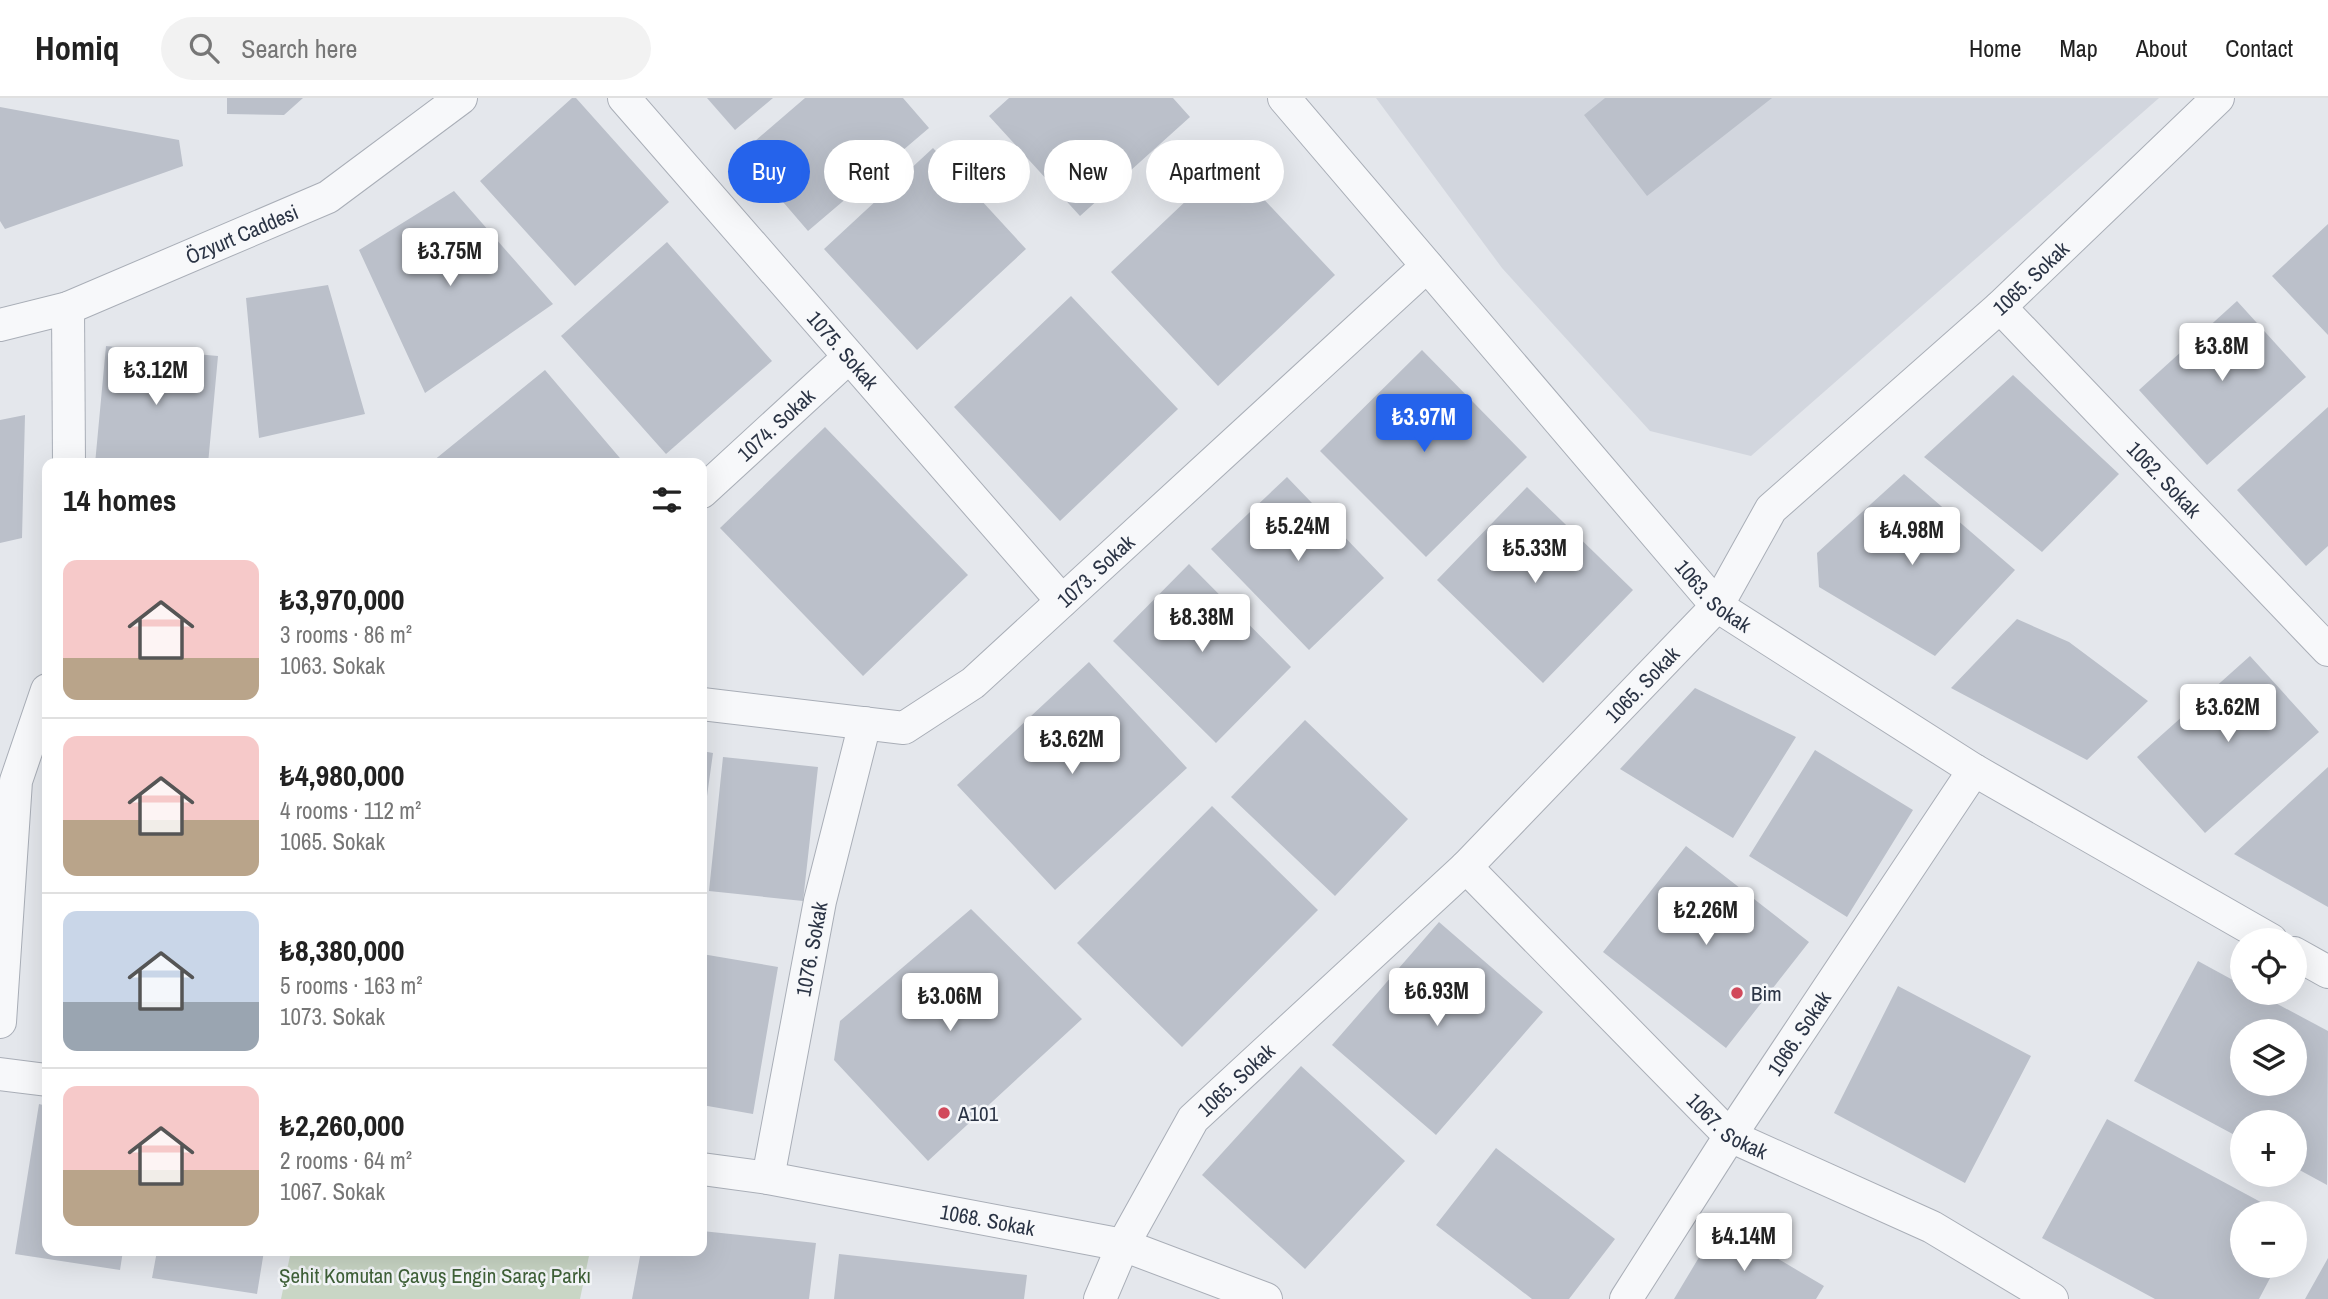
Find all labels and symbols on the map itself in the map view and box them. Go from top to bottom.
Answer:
street label: Özyurt Caddesi [181,197,302,271]
pin: ₺3.75M [393,228,507,288]
street label: 1065. Sokak [1986,234,2075,322]
street label: 1075. Sokak [801,304,886,396]
pin: ₺3.8M [2173,324,2271,383]
pin: ₺3.12M [99,348,213,407]
street label: 1074. Sokak [731,381,821,467]
pin: ₺3.97M [1367,394,1481,454]
street label: 1062. Sokak [2121,434,2208,524]
pin: ₺5.24M [1241,504,1355,563]
pin: ₺4.98M [1855,508,1969,567]
pin: ₺5.33M [1478,526,1592,585]
street label: 1073. Sokak [1050,527,1141,614]
street label: 1063. Sokak [1669,553,1757,639]
pin: ₺8.38M [1145,594,1259,654]
street label: 1065. Sokak [1598,639,1686,729]
pin: ₺3.62M [2171,684,2285,744]
pin: ₺3.62M [1015,716,1129,776]
pin: ₺2.26M [1649,888,1763,947]
street label: 1076. Sokak [788,899,834,999]
pin: ₺6.93M [1380,968,1494,1028]
pin: ₺3.06M [893,974,1007,1033]
place label: Bim [1751,979,1782,1008]
marker: Bim [1729,985,1745,1001]
street label: 1066. Sokak [1760,985,1837,1081]
street label: 1065. Sokak [1191,1036,1281,1123]
street label: 1067. Sokak [1681,1086,1773,1166]
place label: A101 [957,1099,999,1128]
marker: A101 [936,1105,952,1121]
street label: 1068. Sokak [938,1196,1038,1243]
pin: ₺4.14M [1687,1214,1801,1273]
park label: Şehit Komutan Çavuş Engin Saraç Parkı [279,1261,591,1290]

